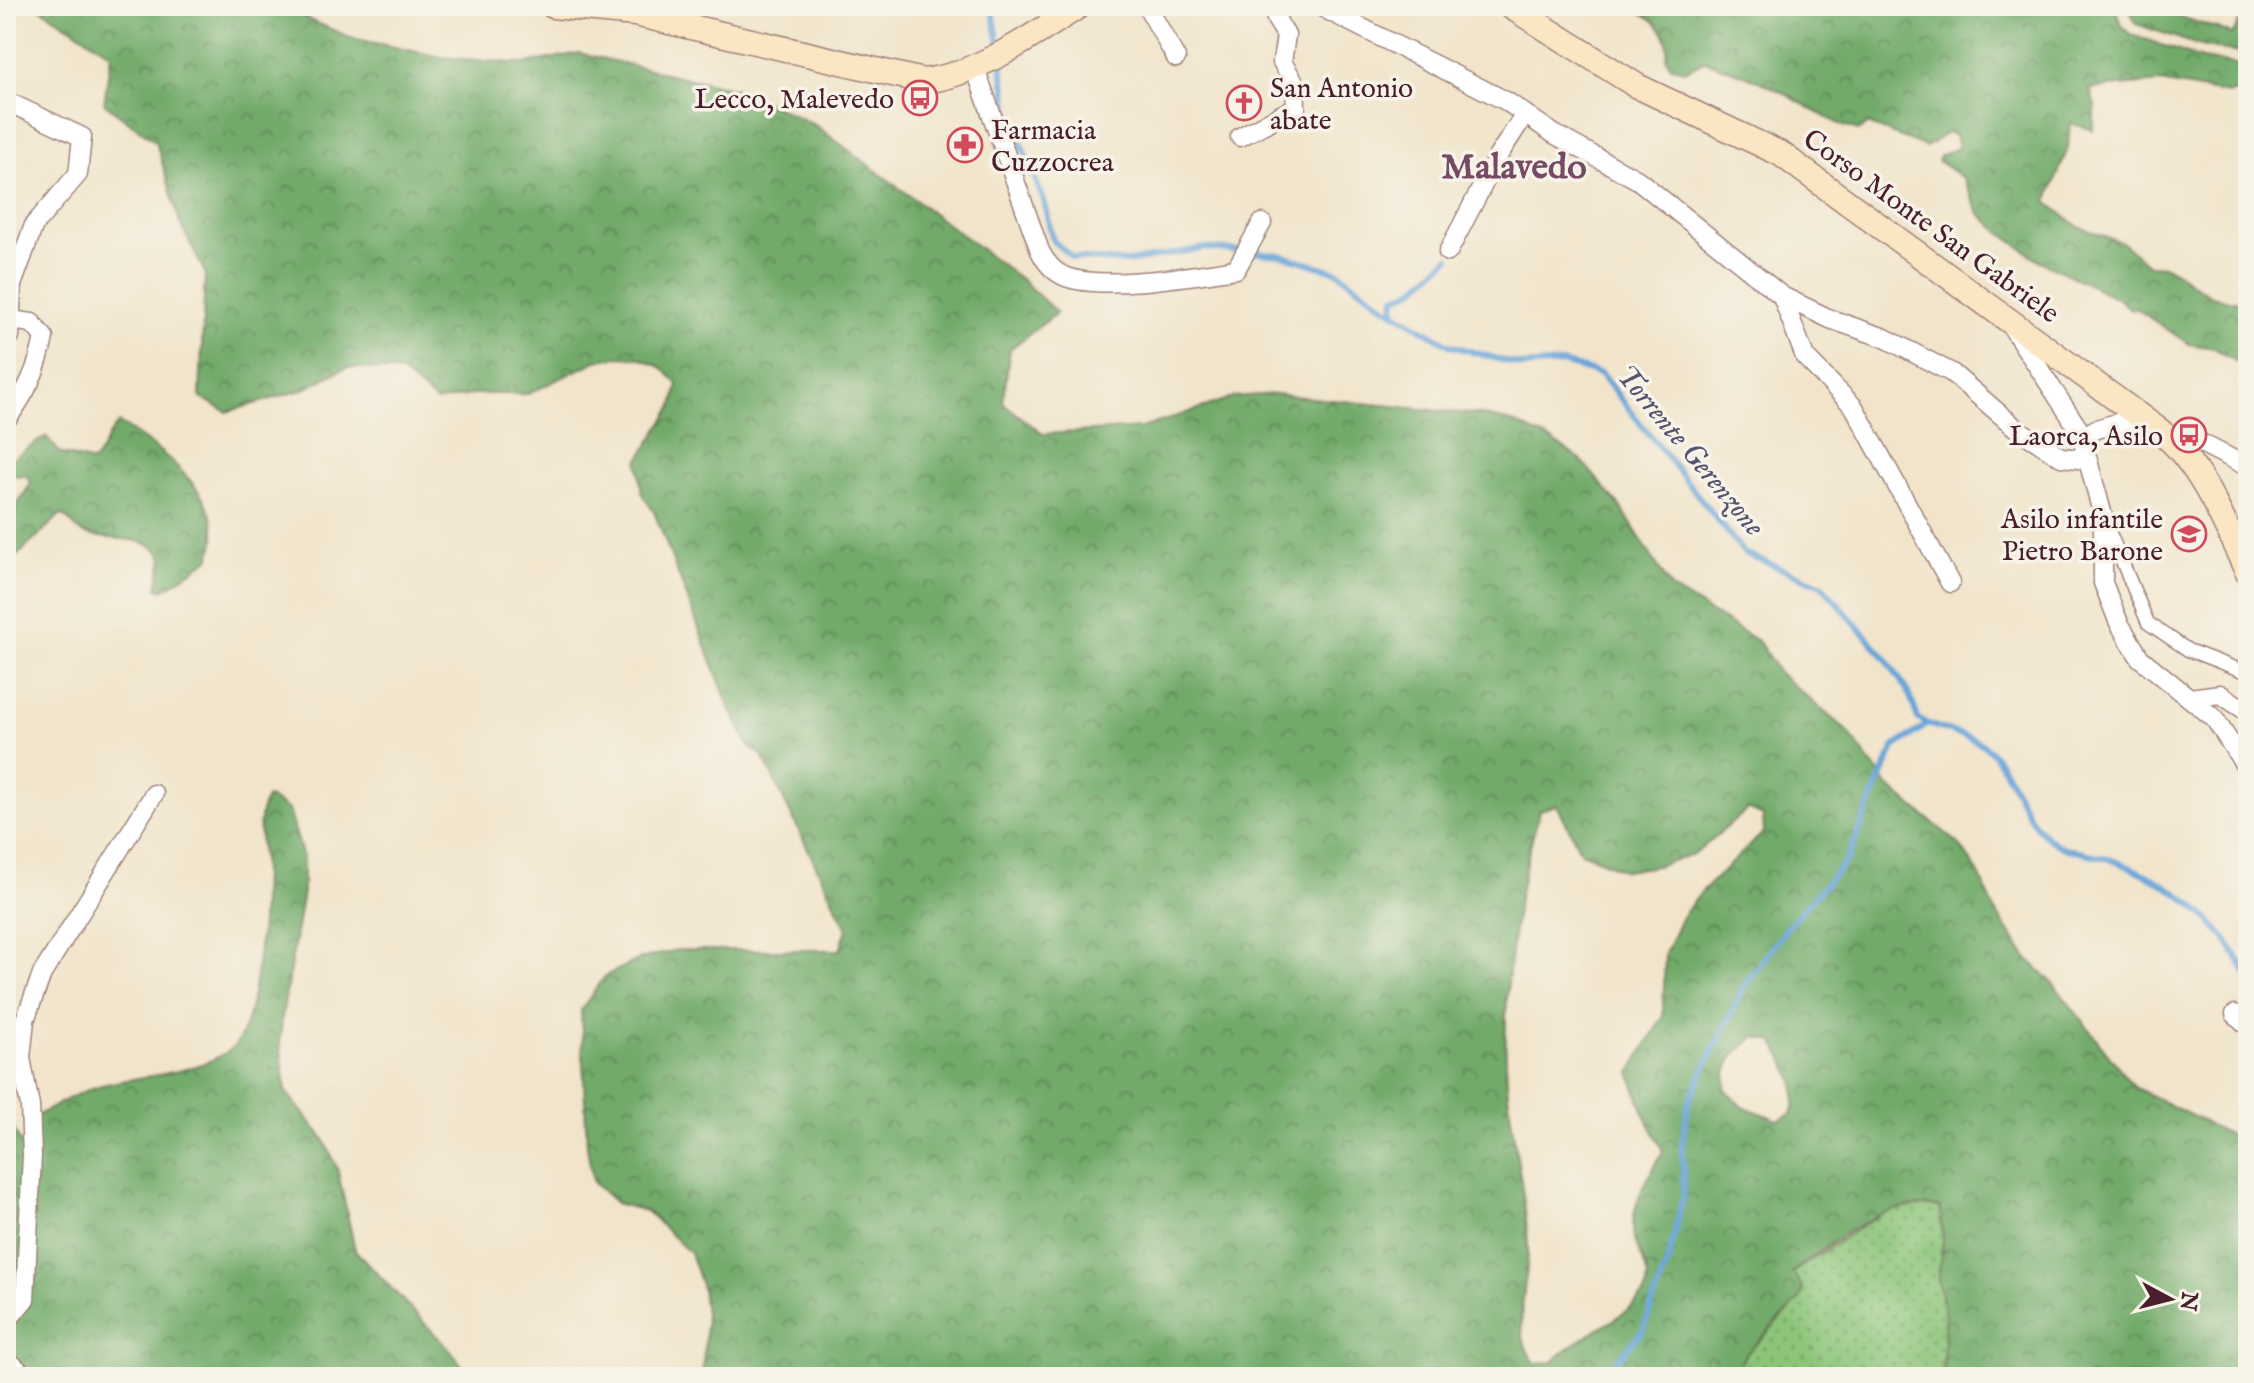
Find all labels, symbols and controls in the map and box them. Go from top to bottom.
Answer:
place label: San Antonio abate [1270,72,1413,139]
bus stop icon: Lecco, Malevedo [901,79,939,117]
place label: Lecco, Malevedo [694,83,894,118]
church icon: San Antonio abate [1225,84,1263,122]
place label: Farmacia Cuzzocrea [991,114,1115,181]
street label: Corso Monte San Gabriele [1795,122,2066,332]
pharmacy icon: Farmacia Cuzzocrea [946,126,984,164]
district label: Malavedo [1441,145,1587,191]
water label: Torrente Gerenzone [1607,358,1772,545]
bus stop icon: Laorca, Asilo [2170,416,2208,454]
place label: Laorca, Asilo [2009,420,2163,455]
place label: Asilo infantile Pietro Barone [2000,503,2163,570]
school or university icon: Asilo infantile Pietro Barone [2170,515,2208,553]
north arrow [2130,1259,2210,1339]
text: N [2173,1289,2203,1312]

